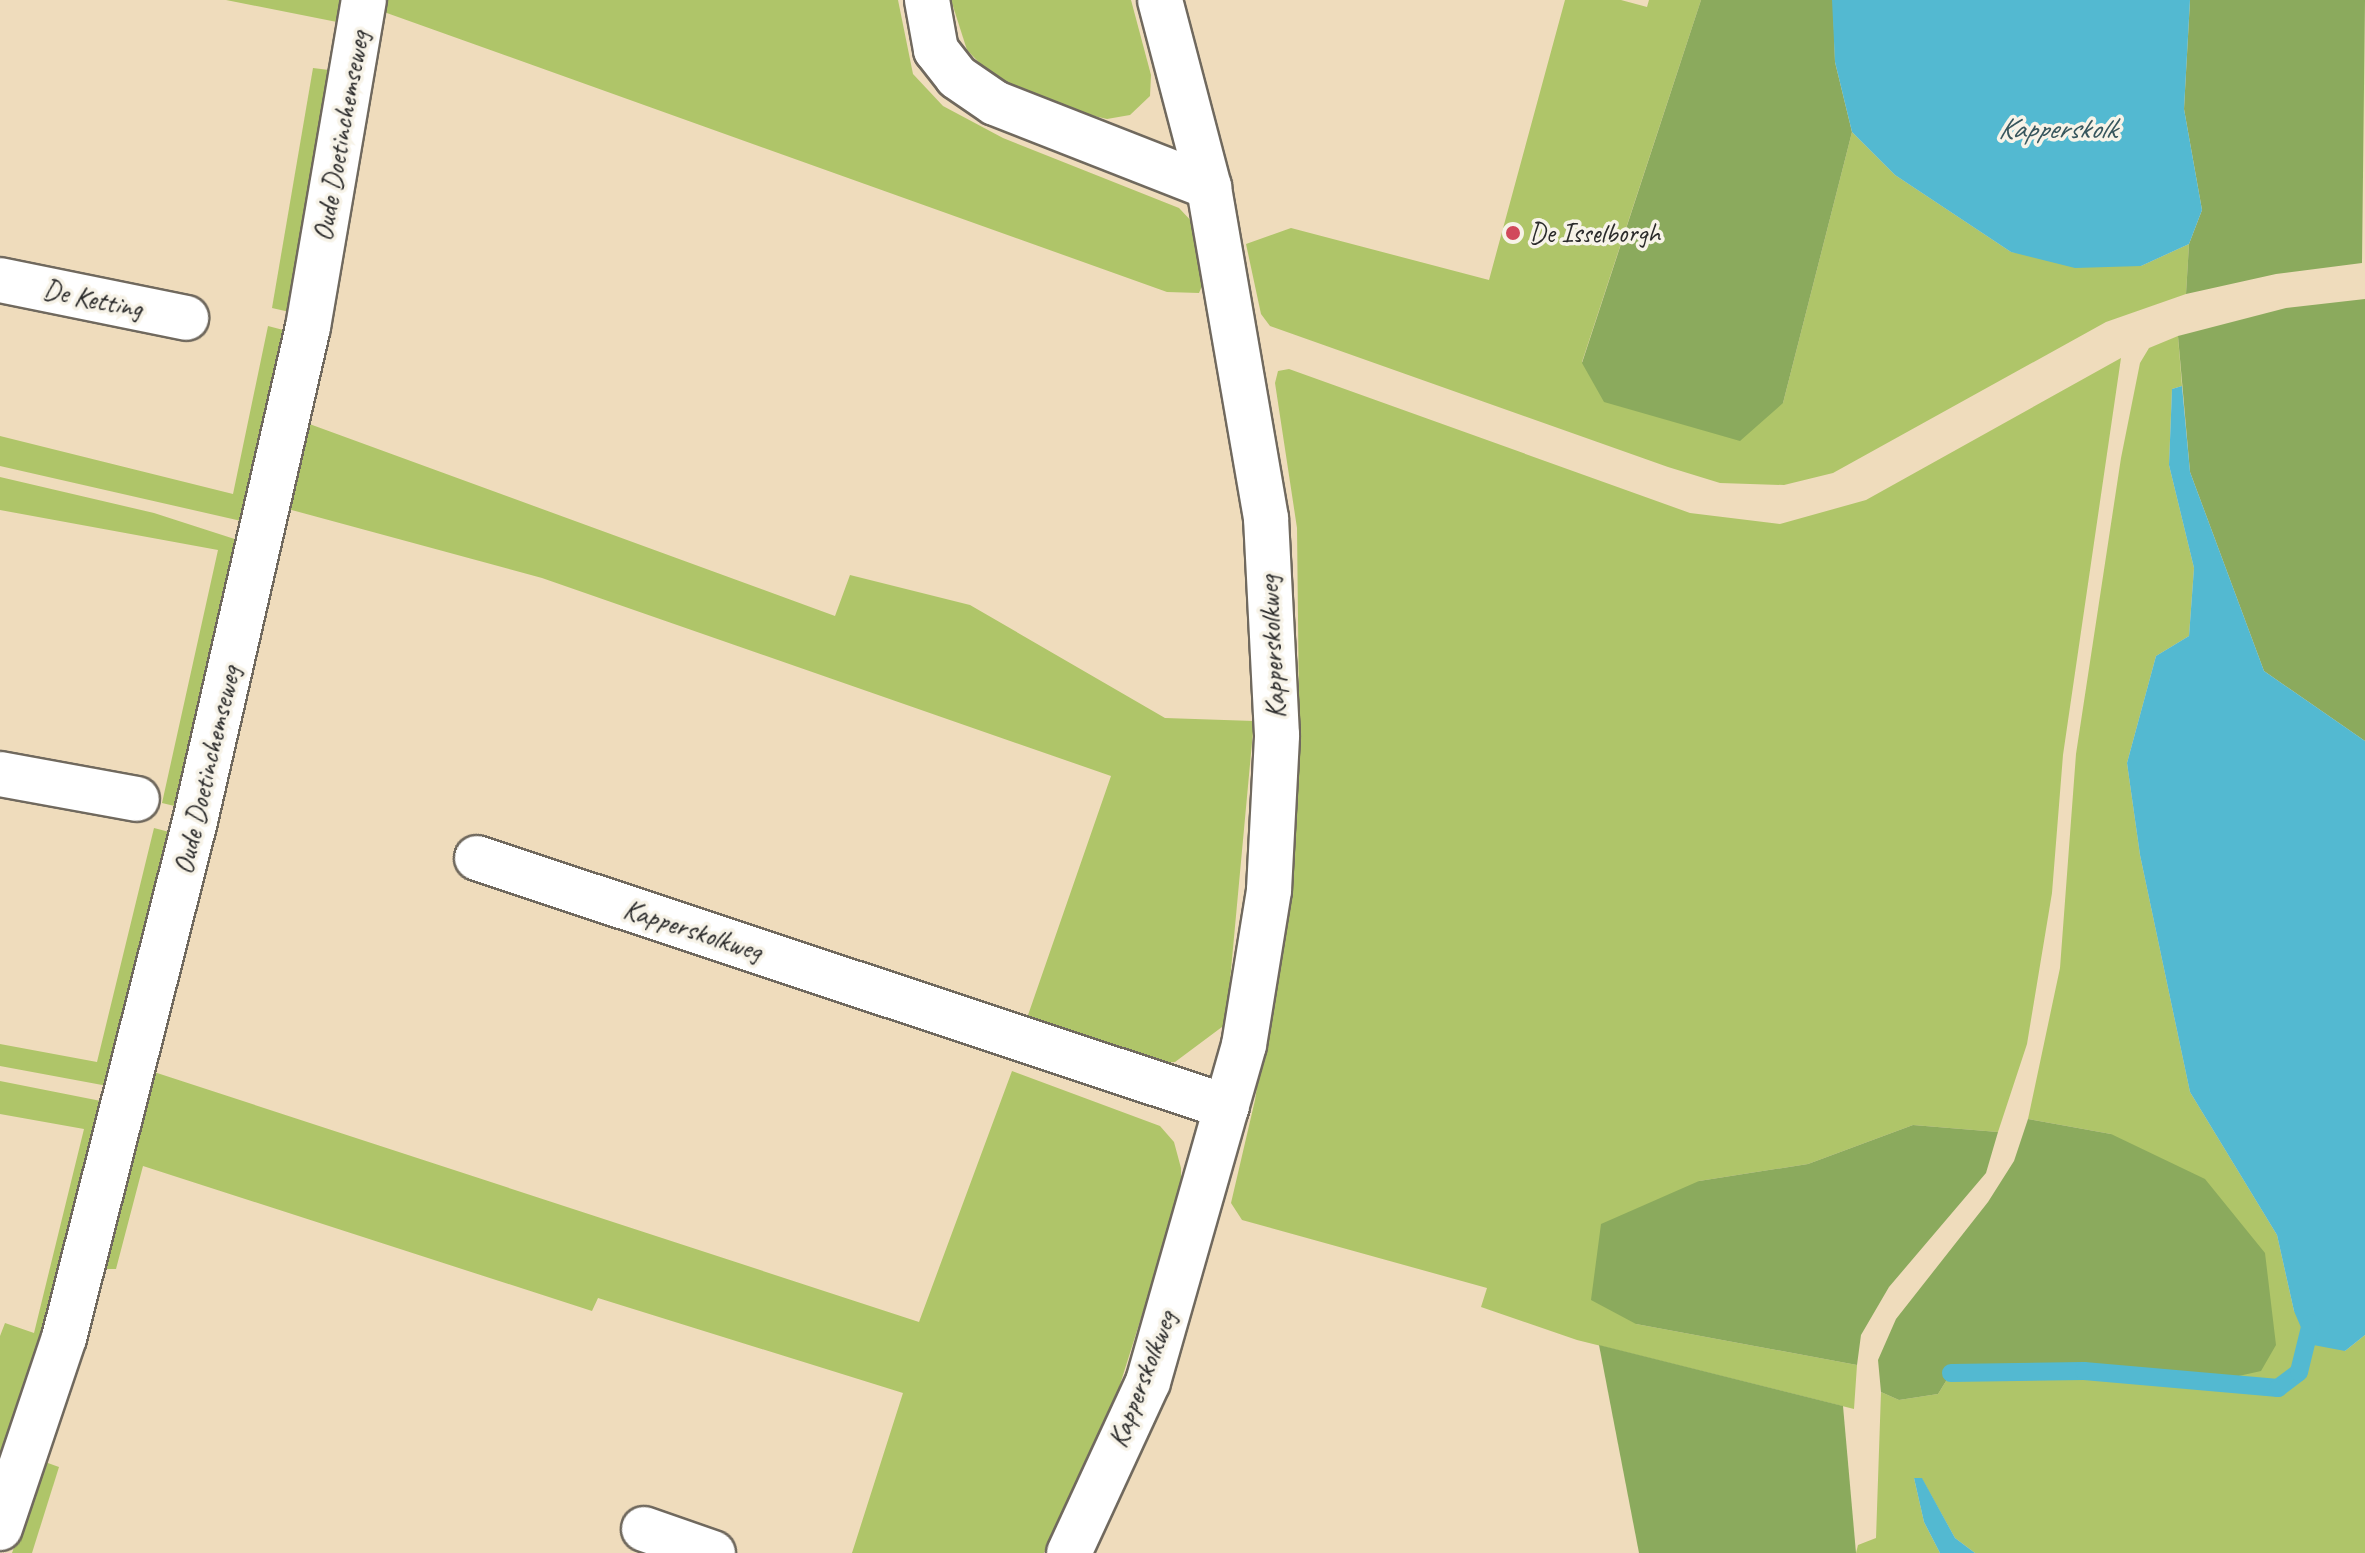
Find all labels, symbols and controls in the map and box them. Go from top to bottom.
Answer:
street label: Oude Doetinchemseweg [306,27,376,245]
water label: Kapperskolk [1998,110,2116,146]
place label: De Isselborgh [1529,216,1660,250]
marker: De Isselborgh [1504,224,1522,242]
street label: De Ketting [40,272,146,326]
street label: Kapperskolkweg [1251,574,1293,720]
street label: Oude Doetinchemseweg [166,661,248,879]
street label: Kapperskolkweg [620,892,766,968]
street label: Kapperskolkweg [1101,1306,1183,1452]

